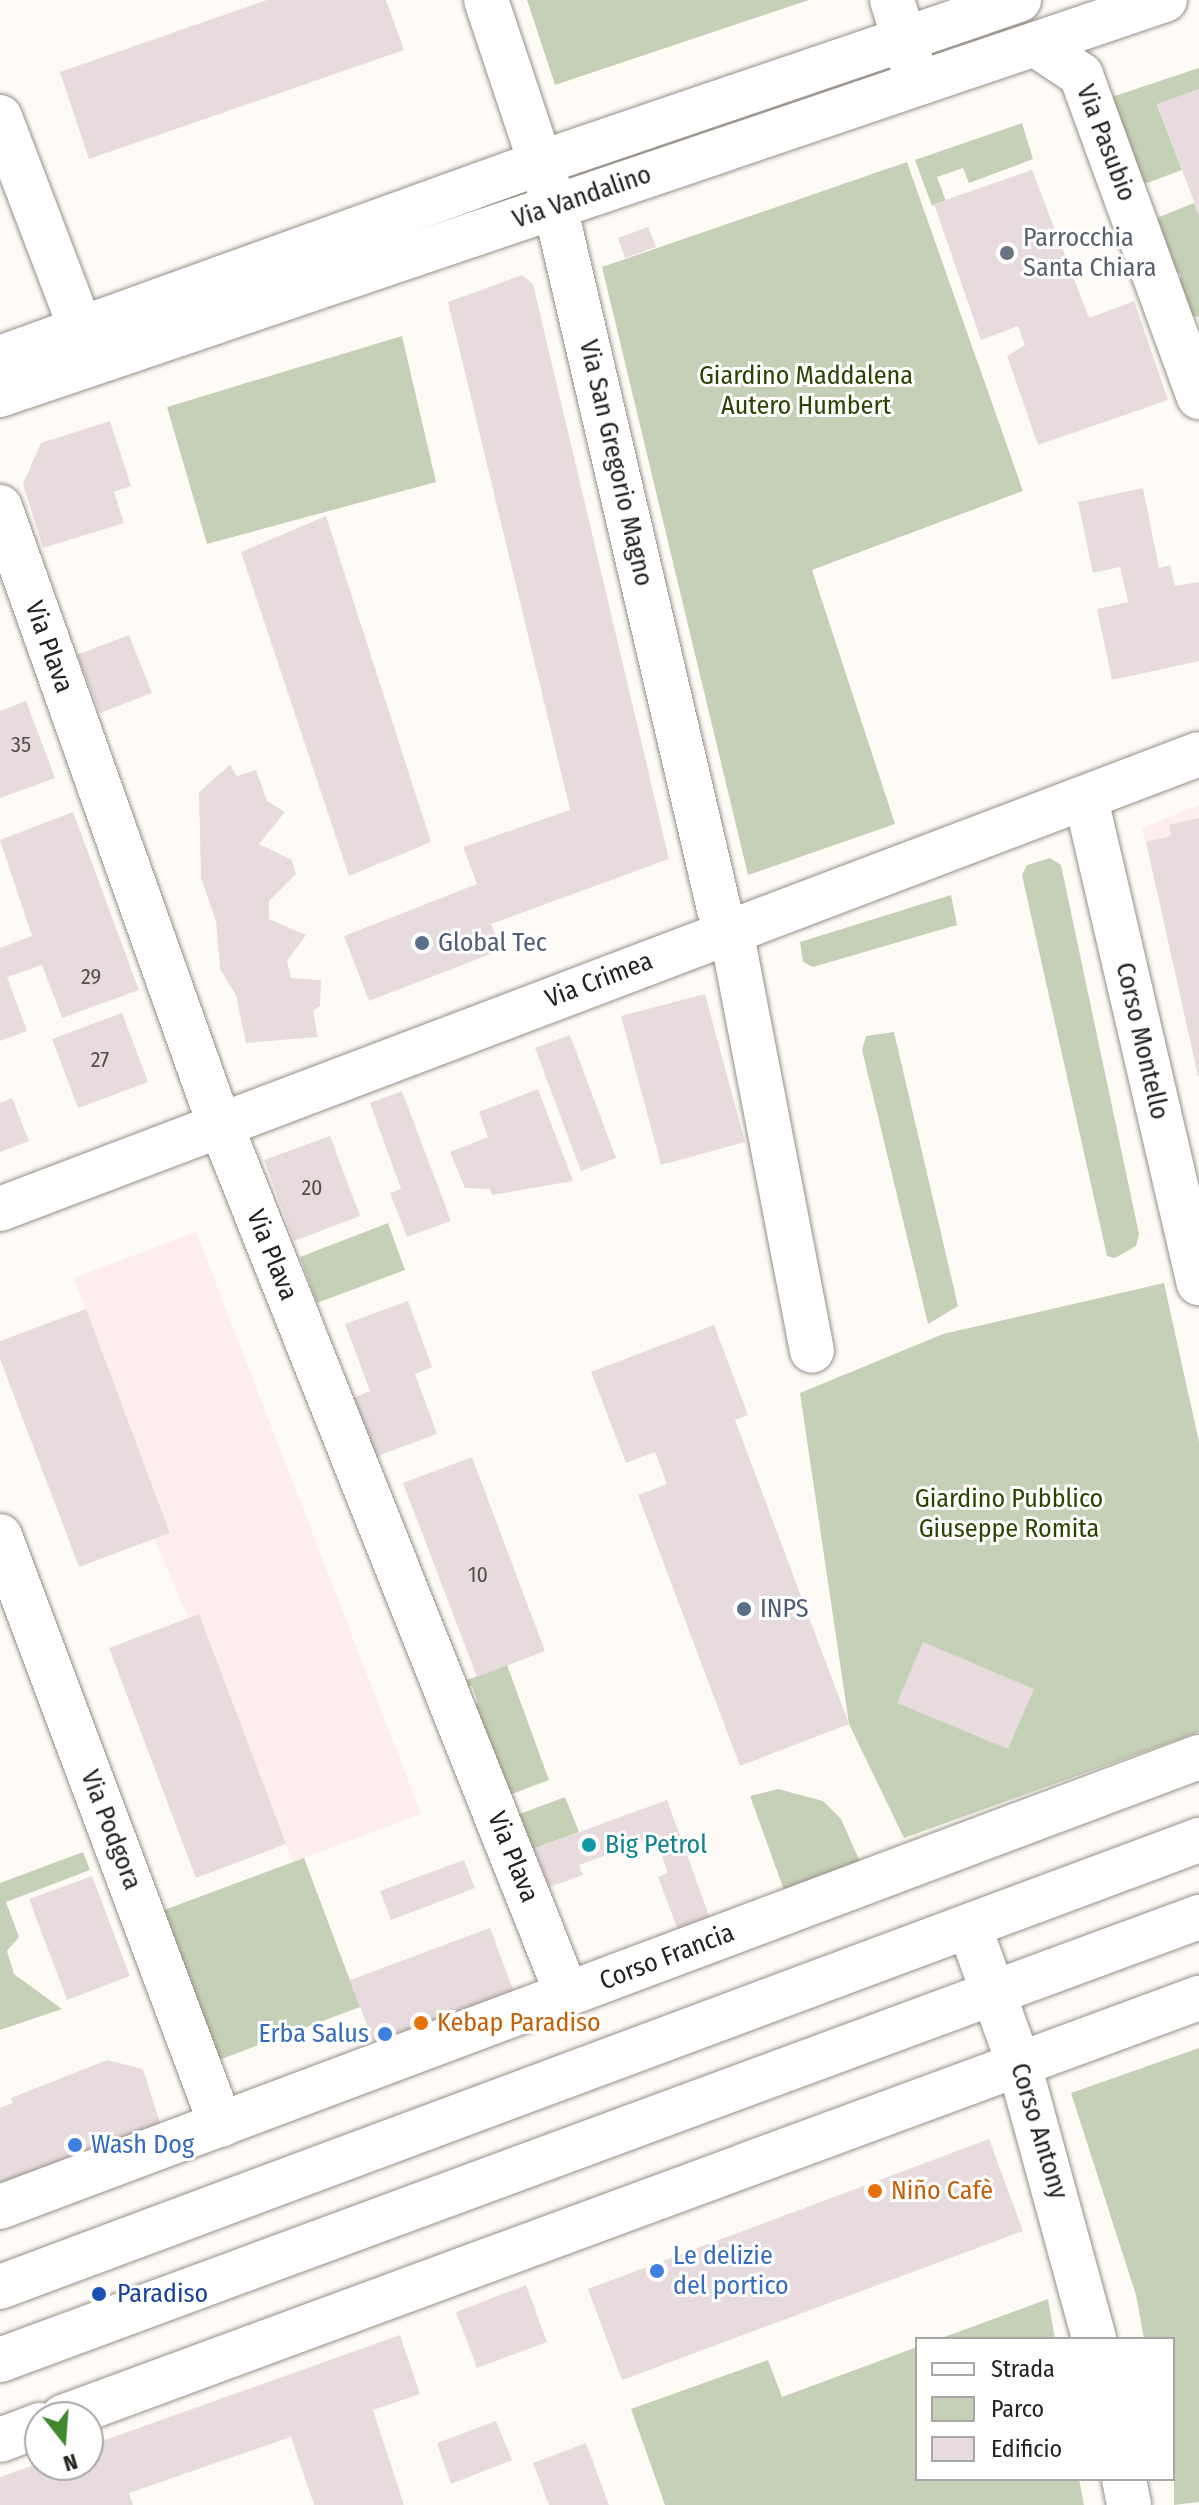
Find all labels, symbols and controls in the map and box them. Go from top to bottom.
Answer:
street label: Via Pasubio [1070,80,1142,206]
street label: Via Vandalino [509,159,655,235]
place label: Parrocchia Santa Chiara [1023,222,1156,284]
marker: Parrocchia Santa Chiara [998,244,1016,262]
street label: Via San Gregorio Magno [572,337,660,589]
park label: Giardino Maddalena Autero Humbert [699,360,913,422]
street label: Via Plava [18,597,80,697]
house number: 35 [11,732,31,758]
place label: Global Tec [438,927,547,959]
marker: Global Tec [413,934,431,952]
street label: Via Crimea [541,945,657,1015]
street label: Corso Montello [1109,960,1175,1122]
house number: 29 [81,964,101,990]
house number: 27 [91,1047,109,1073]
house number: 20 [301,1175,323,1201]
street label: Via Plava [240,1205,304,1305]
park label: Giardino Pubblico Giuseppe Romita [915,1483,1103,1544]
house number: 10 [468,1562,488,1588]
place label: INPS [760,1593,809,1625]
marker: INPS [735,1600,753,1618]
street label: Via Podgora [74,1766,148,1894]
street label: Via Plava [481,1807,545,1907]
place label: Big Petrol [605,1829,707,1861]
marker: Big Petrol [580,1836,598,1854]
street label: Corso Francia [595,1917,739,1997]
place label: Kebap Paradiso [437,2007,601,2039]
marker: Kebap Paradiso [412,2014,430,2032]
place label: Erba Salus [259,2018,369,2050]
marker: Erba Salus [376,2025,394,2043]
street label: Corso Antony [1004,2059,1074,2203]
place label: Wash Dog [91,2129,194,2161]
marker: Wash Dog [66,2136,84,2154]
place label: Niño Cafè [891,2175,993,2207]
marker: Niño Cafè [866,2182,884,2200]
place label: Le delizie del portico [673,2240,789,2302]
marker: Le delizie del portico [648,2262,666,2280]
place label: Paradiso [117,2278,208,2310]
marker: Paradiso [88,2283,110,2305]
legend [915,2337,1175,2481]
text: Strada [991,2355,1055,2383]
text: Parco [991,2395,1044,2423]
north arrow [24,2401,104,2481]
text: Edificio [991,2435,1062,2463]
text: N [60,2448,81,2477]

